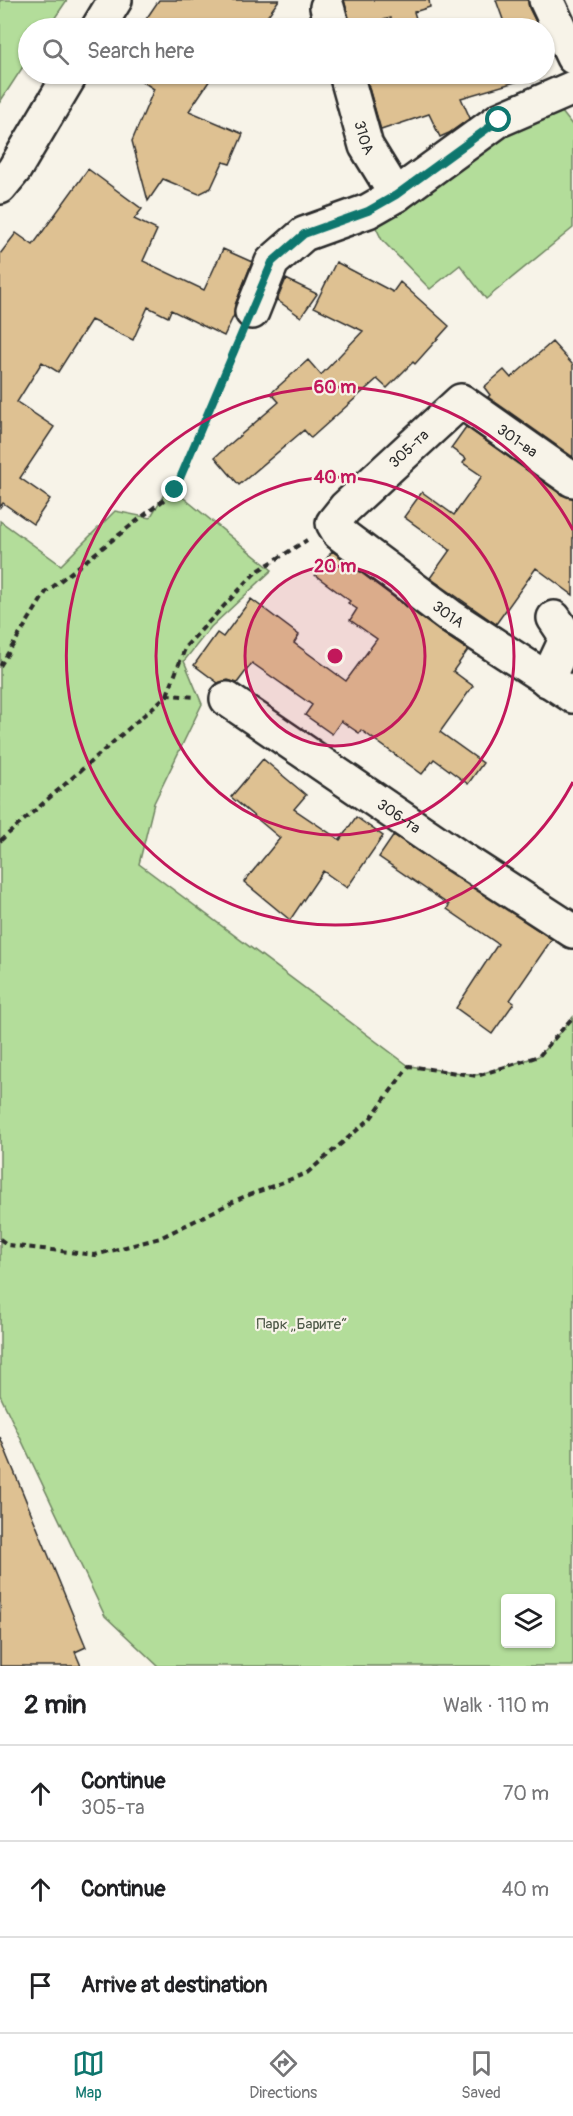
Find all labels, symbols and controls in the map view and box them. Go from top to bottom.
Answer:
search box [18,18,555,84]
icon: search [39,35,72,68]
text: Search here [87,37,194,65]
route start [485,106,511,132]
street label: 310А [350,119,379,158]
text: 60 m [314,376,356,399]
street label: 301-ва [493,420,541,462]
street label: 305-та [385,426,433,472]
text: 40 m [314,466,356,489]
route end [161,476,187,502]
text: 20 m [314,555,356,578]
street label: 301А [429,597,468,632]
centre of rings [325,646,345,666]
street label: 306-та [374,795,424,838]
park label: Парк „Барите“ [257,1315,347,1334]
map controls [501,1594,555,1648]
button: layers [501,1594,555,1648]
text: 2 min [24,1689,86,1721]
text: Walk · 110 m [443,1693,549,1718]
text: Continue [81,1767,165,1795]
icon: ahead [24,1777,57,1810]
text: 70 m [503,1781,549,1806]
text: 305-та [81,1795,145,1820]
icon: ahead [24,1873,57,1906]
text: Continue [81,1875,165,1903]
text: 40 m [502,1877,549,1902]
icon: arrive [24,1969,57,2002]
text: Arrive at destination [81,1971,267,1999]
tab: Map [72,2047,105,2103]
tab: Directions [249,2047,317,2103]
tab: Saved [461,2047,501,2103]

